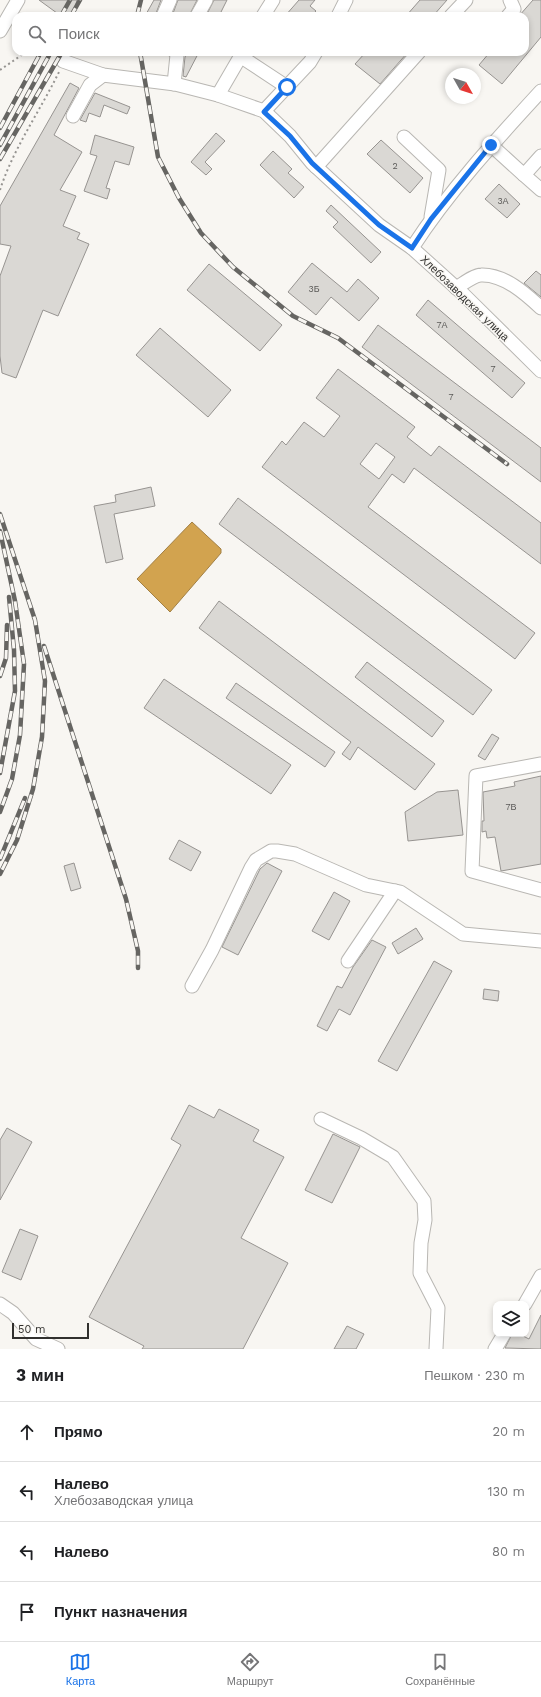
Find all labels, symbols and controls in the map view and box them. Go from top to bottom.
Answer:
search box [12,12,529,56]
icon: search [26,23,48,45]
text: Поиск [58,25,100,43]
north arrow [445,68,481,104]
route start [278,78,296,96]
route end [482,136,500,154]
house number: 2 [392,161,398,171]
house number: 3А [497,196,509,206]
street label: Хлебозаводская улица [418,253,512,345]
house number: 3Б [308,284,320,294]
house number: 7А [436,320,448,330]
house number: 7 [490,364,496,374]
house number: 7 [448,392,454,402]
house number: 7В [505,802,517,812]
map controls [493,1301,529,1337]
button: layers [493,1301,529,1337]
scale bar [12,1321,89,1340]
text: 50 m [18,1323,45,1336]
text: 3 мин [16,1365,64,1385]
text: Пешком · 230 m [424,1368,525,1383]
icon: ahead [16,1421,38,1443]
text: Прямо [54,1423,103,1441]
text: 20 m [493,1424,525,1439]
text: Налево [54,1475,109,1493]
icon: left [16,1481,38,1503]
text: 130 m [487,1484,525,1499]
text: Хлебозаводская улица [54,1493,193,1508]
icon: left [16,1541,38,1563]
text: Налево [54,1543,109,1561]
text: 80 m [492,1544,525,1559]
icon: arrive [16,1601,38,1623]
text: Пункт назначения [54,1603,187,1621]
tab: Карта [66,1651,95,1688]
tab: Маршрут [227,1651,274,1688]
tab: Сохранённые [405,1651,475,1688]

